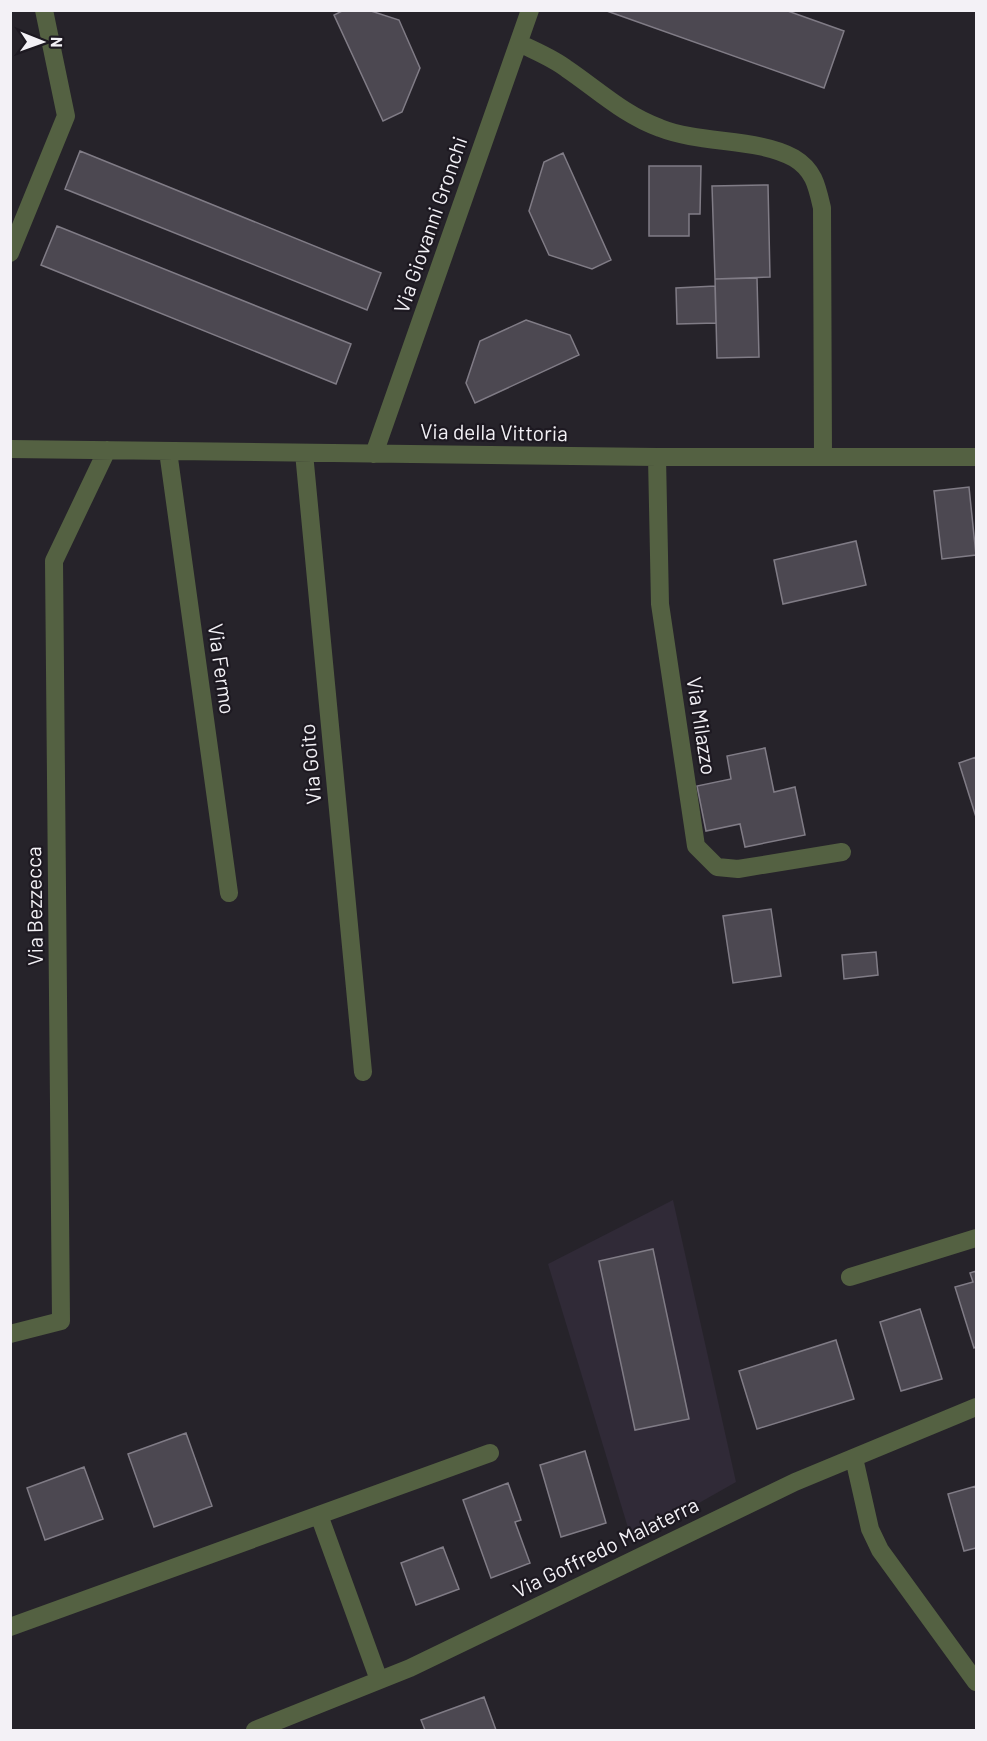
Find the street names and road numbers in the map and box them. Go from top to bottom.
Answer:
street label: Via Giovanni Gronchi [388,133,472,316]
street label: Via della Vittoria [420,418,568,445]
street label: Via Fermo [204,622,241,716]
street label: Via Milazzo [682,675,723,776]
street label: Via Goito [294,723,325,806]
street label: Via Bezzecca [20,846,47,966]
street label: Via Goffredo Malaterra [508,1491,702,1602]

